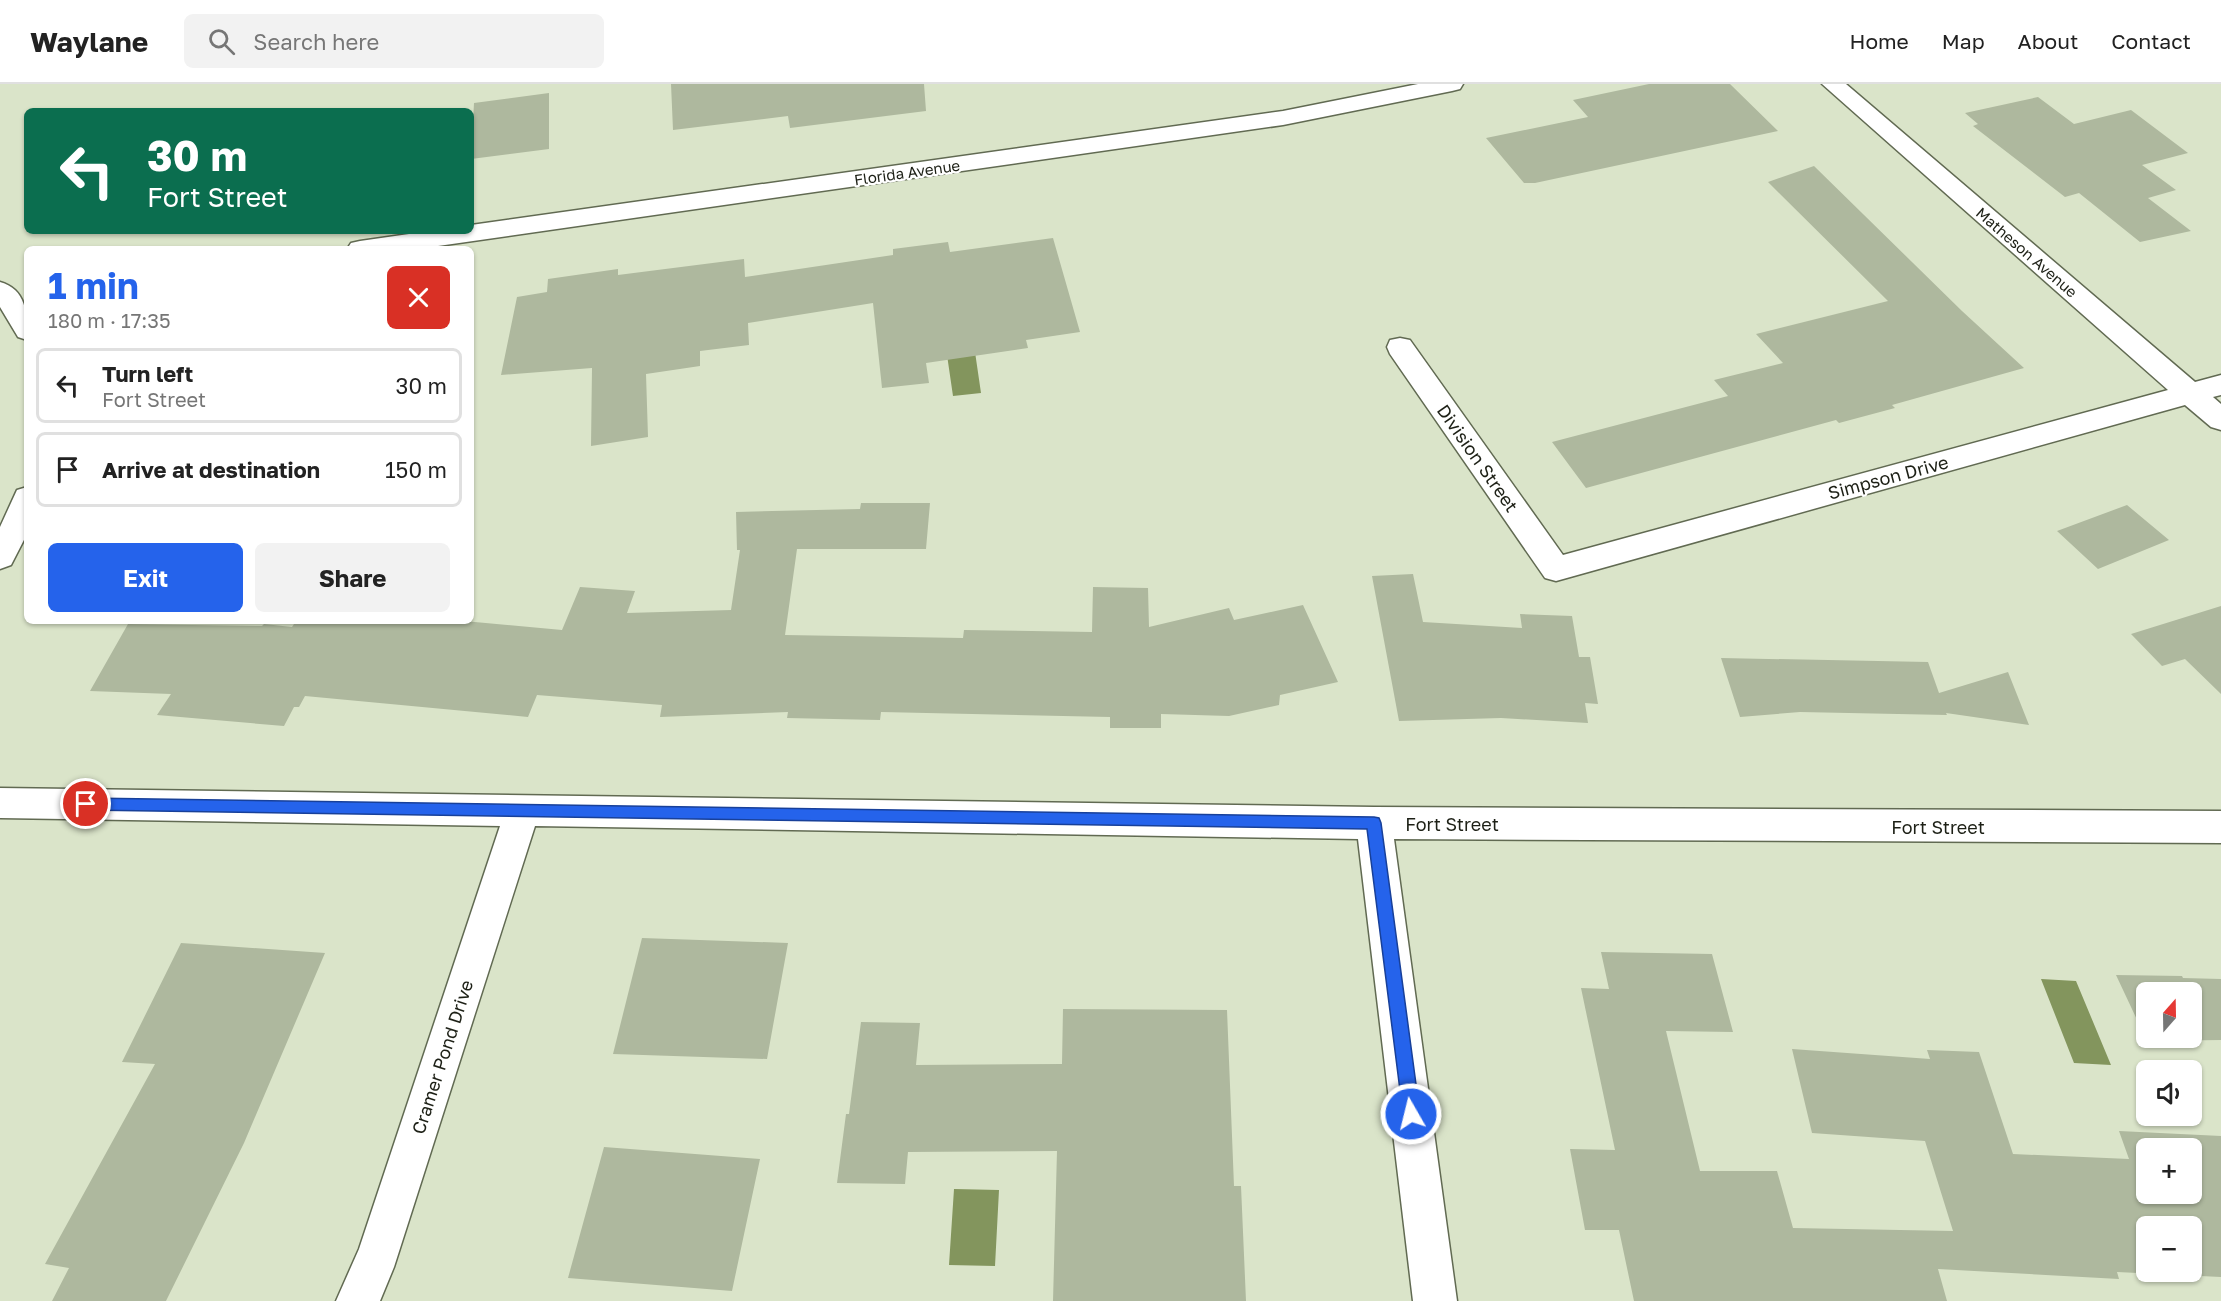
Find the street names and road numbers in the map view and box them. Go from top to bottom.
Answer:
street label: Florida Avenue [853,156,961,188]
street label: Matheson Avenue [1973,203,2081,301]
street label: Division Street [1433,400,1523,516]
street label: Simpson Drive [1825,450,1951,504]
street label: Fort Street [1405,813,1499,835]
street label: Fort Street [1891,816,1985,838]
street label: Cramer Pond Drive [407,977,477,1137]

